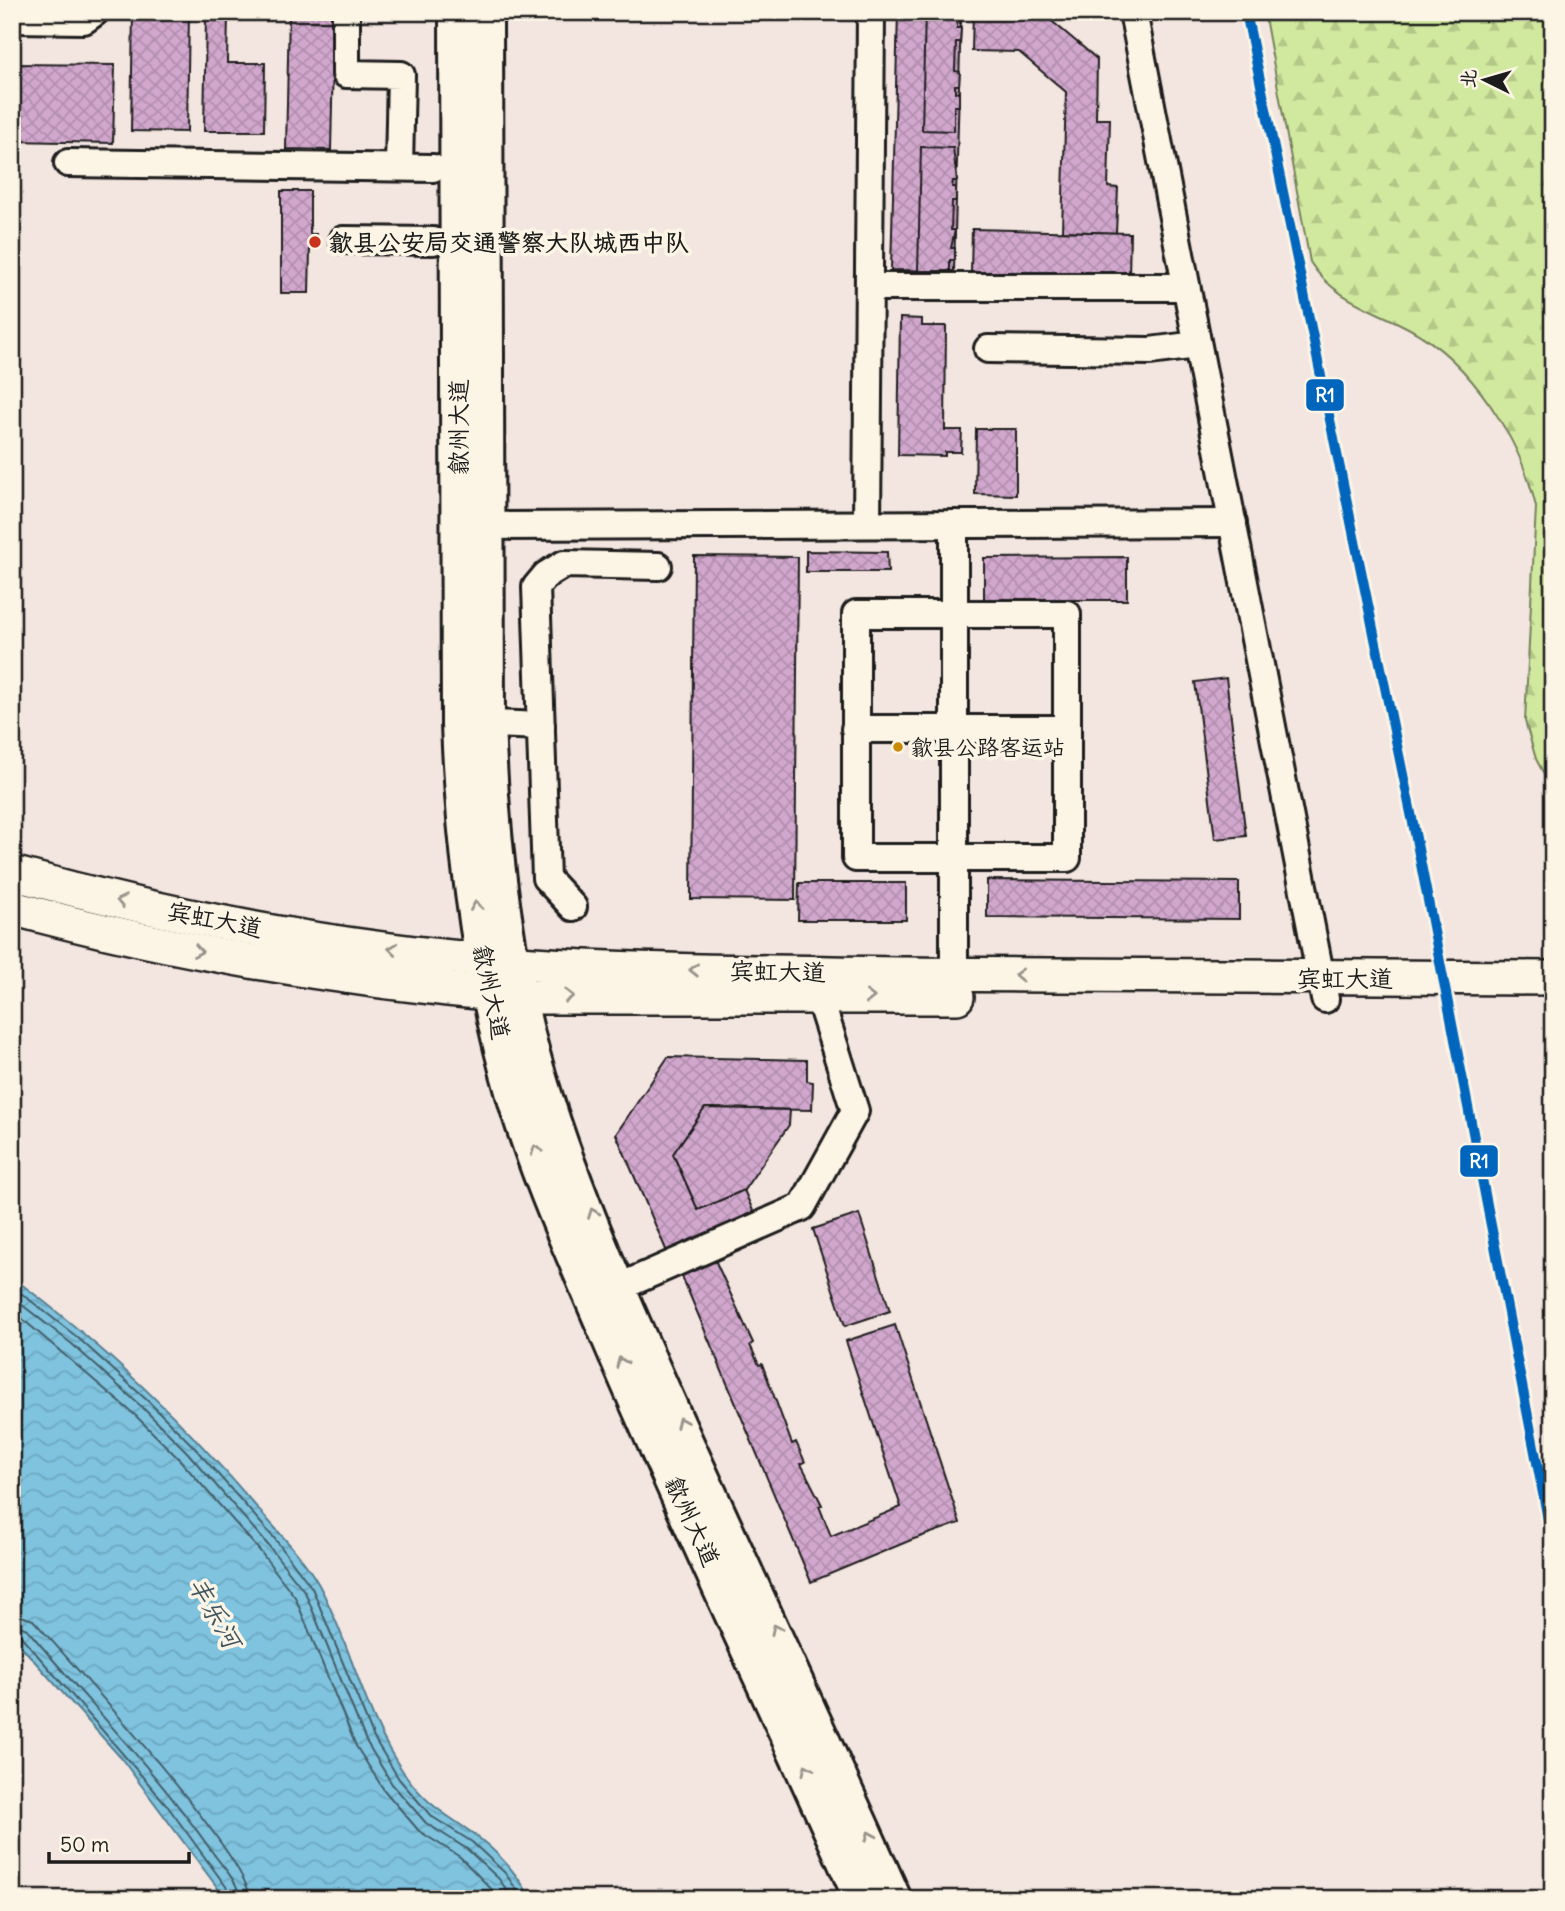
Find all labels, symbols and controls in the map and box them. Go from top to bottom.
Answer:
north arrow [1450,46,1520,116]
text: 北 [1455,68,1481,89]
place label: 歙县公安局交通警察大队城西中队 [329,227,689,257]
marker: 歙县公安局交通警察大队城西中队 [307,234,323,250]
line badge: R1 [1305,378,1345,412]
street label: 歙州大道 [443,379,473,475]
text: R1 [1315,383,1335,407]
place label: 歙县公路客运站 [911,733,1065,761]
marker: 歙县公路客运站 [891,740,905,754]
one-way arrow [115,894,127,909]
street label: 宾虹大道 [165,895,265,943]
one-way arrow [469,900,484,912]
one-way arrow [388,942,399,957]
street label: 歙州大道 [467,942,517,1042]
one-way arrow [192,943,204,958]
street label: 宾虹大道 [730,955,826,987]
one-way arrow [688,962,698,978]
street label: 宾虹大道 [1297,963,1393,993]
one-way arrow [1013,967,1024,983]
one-way arrow [564,989,575,1004]
one-way arrow [865,989,876,1005]
line badge: R1 [1459,1144,1499,1178]
one-way arrow [531,1145,545,1157]
text: R1 [1469,1149,1489,1173]
one-way arrow [587,1207,601,1219]
one-way arrow [615,1356,629,1369]
one-way arrow [675,1417,689,1430]
street label: 歙州大道 [659,1471,727,1571]
water label: 丰乐河 [181,1570,251,1657]
one-way arrow [770,1624,784,1636]
one-way arrow [801,1764,815,1776]
scale bar [49,1820,189,1864]
text: 50 m [60,1831,109,1858]
one-way arrow [864,1831,878,1844]

